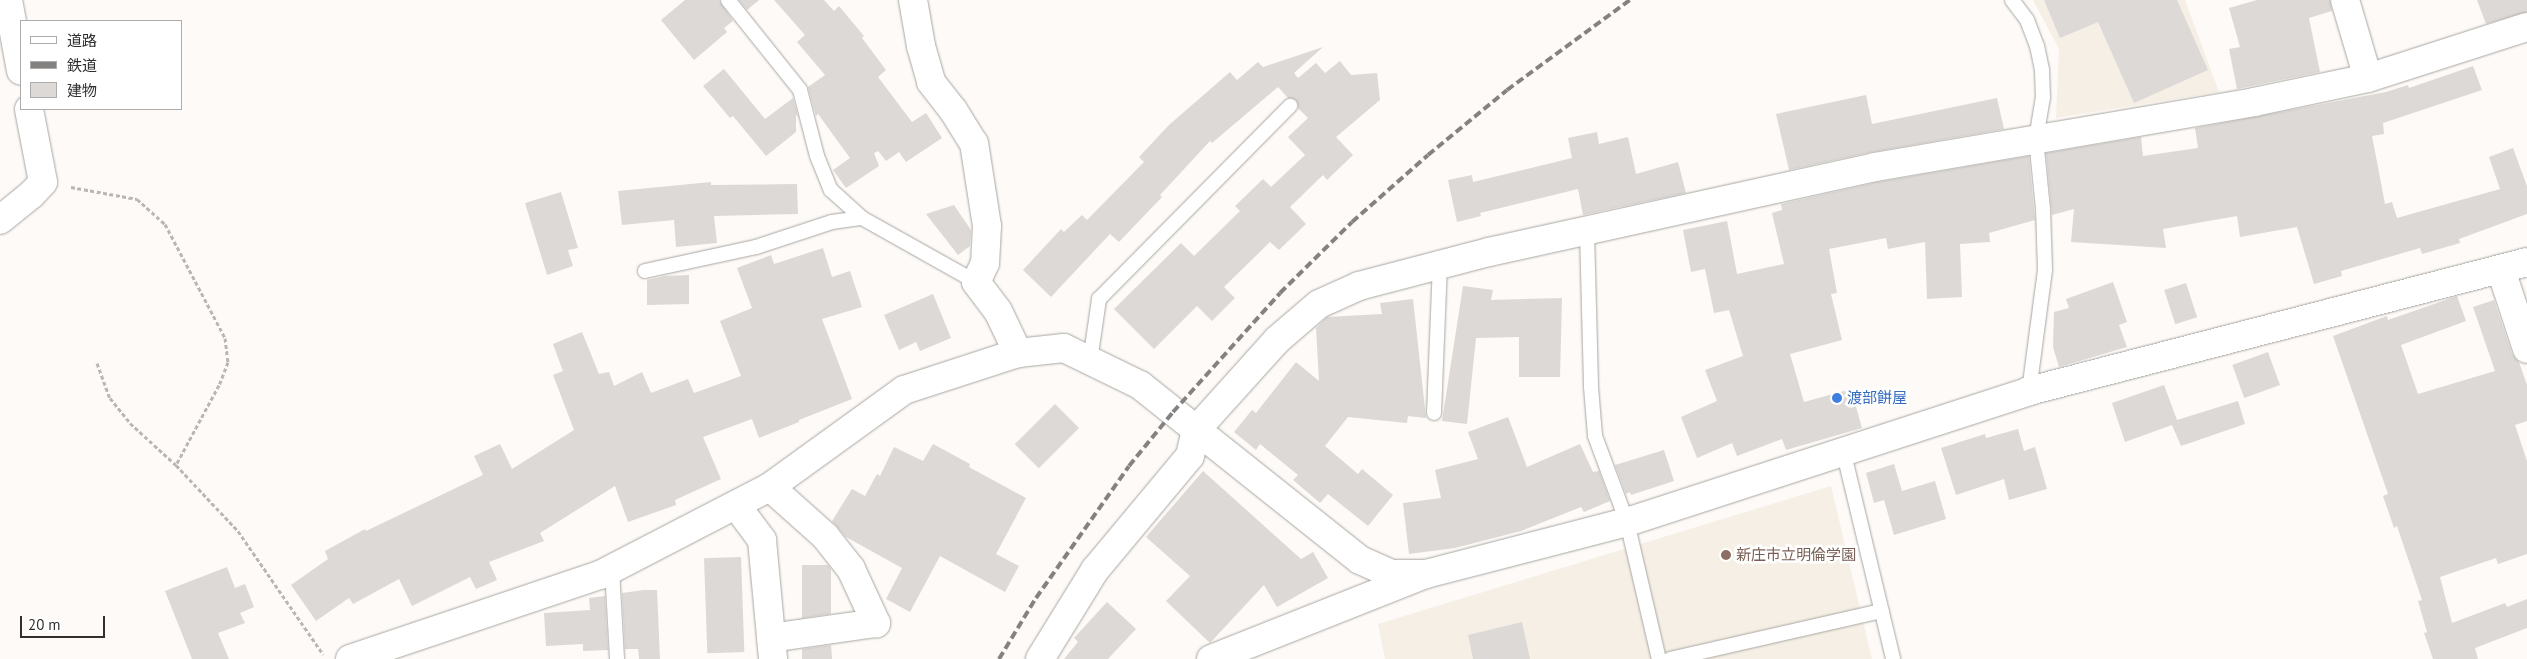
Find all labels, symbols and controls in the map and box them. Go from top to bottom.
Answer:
legend [20,20,182,110]
text: 道路 [67,31,97,50]
text: 鉄道 [67,56,97,75]
text: 建物 [67,81,97,100]
place label: 渡部餅屋 [1847,389,1907,407]
marker: 渡部餅屋 [1831,392,1843,404]
place label: 新庄市立明倫学園 [1736,546,1856,564]
marker: 新庄市立明倫学園 [1720,549,1732,561]
scale bar [22,606,108,638]
text: 20 m [28,615,61,634]

